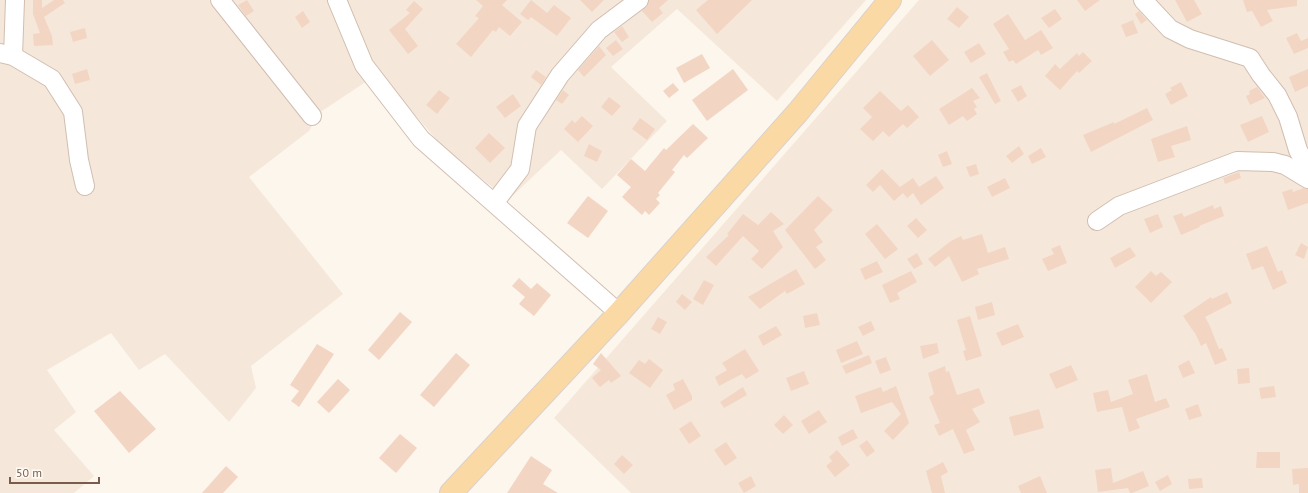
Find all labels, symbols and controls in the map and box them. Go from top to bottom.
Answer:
scale bar [10,459,99,485]
text: 50 m [16,465,42,480]

